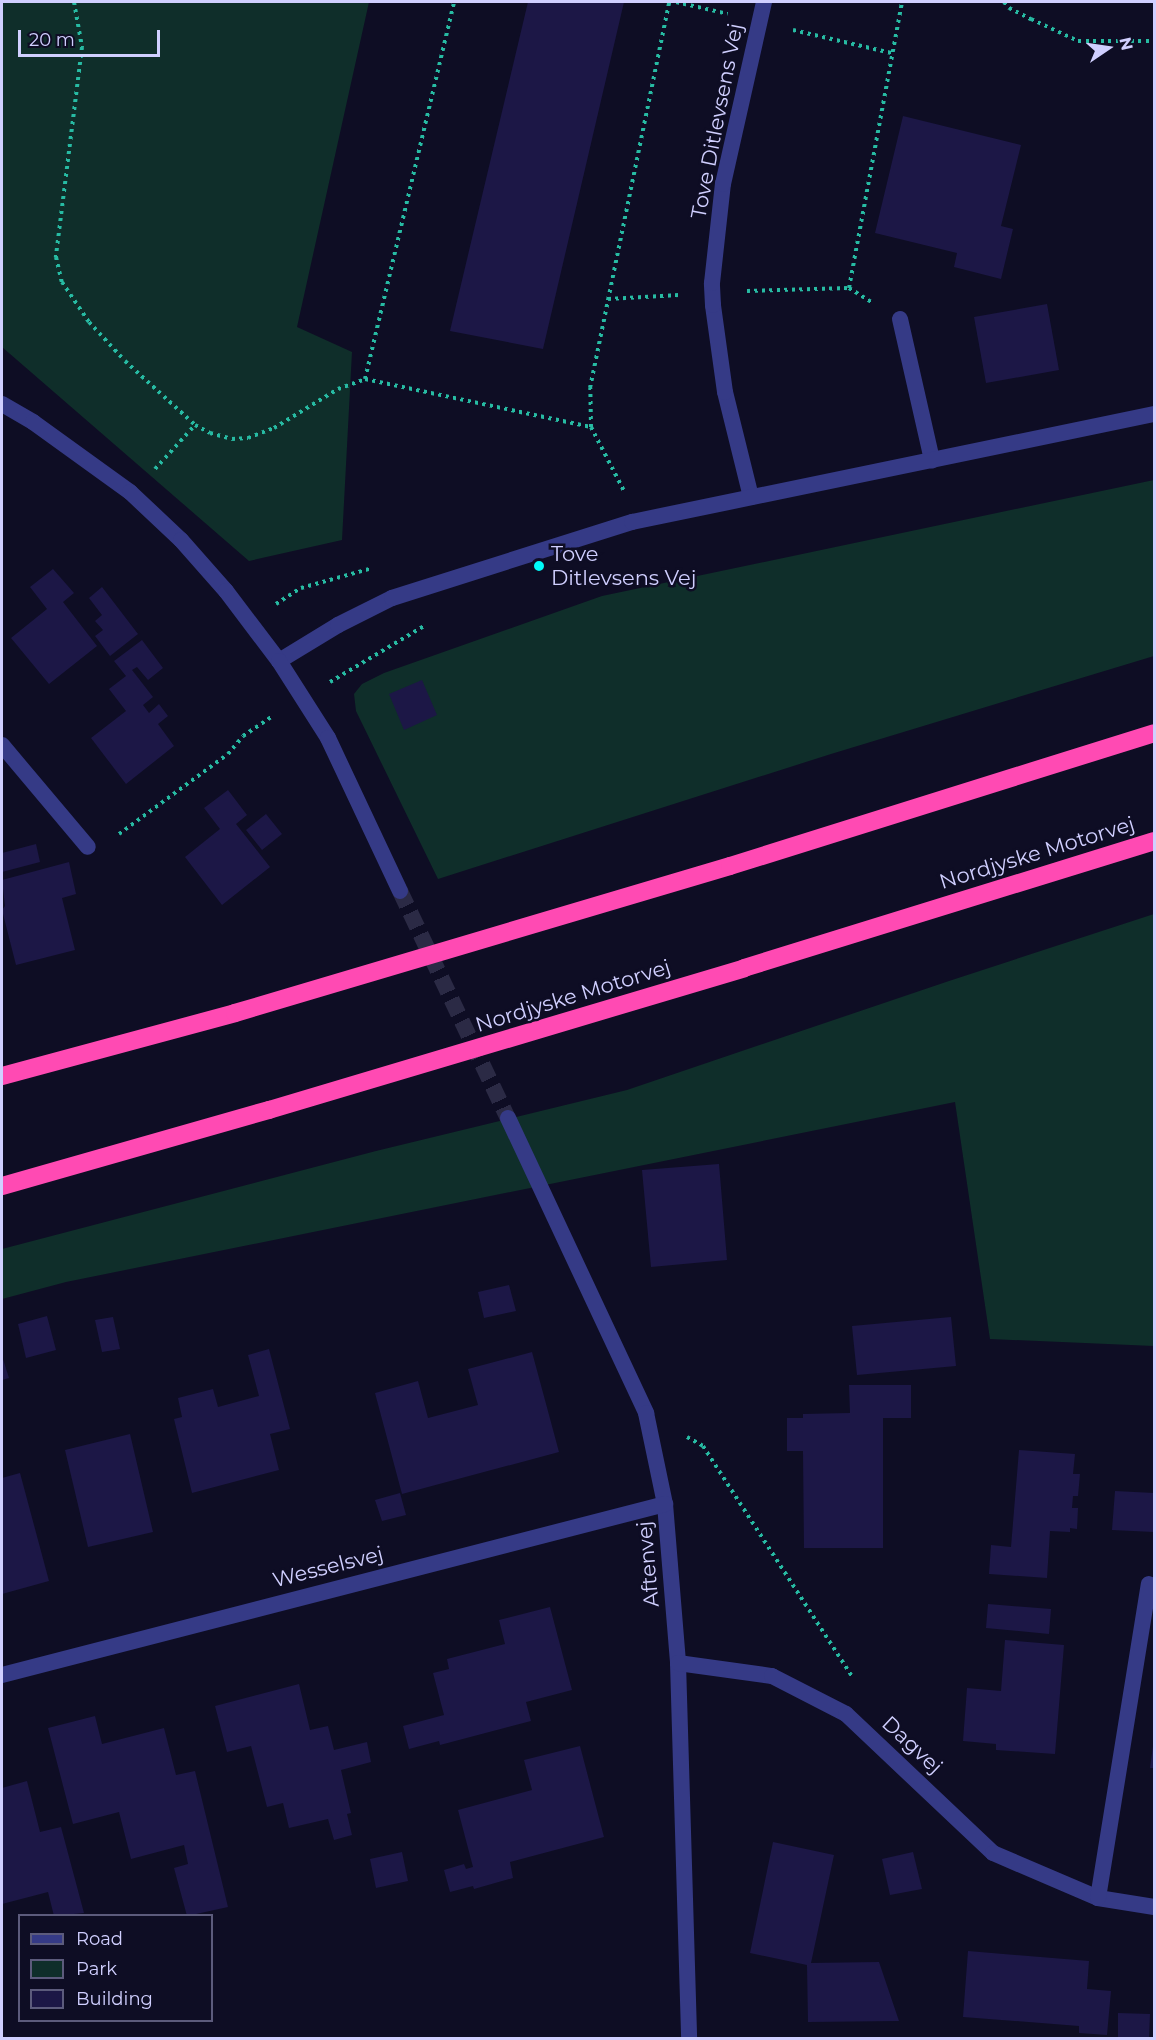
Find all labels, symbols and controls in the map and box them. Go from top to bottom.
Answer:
scale bar [21,18,164,56]
north arrow [1078,18,1138,78]
street label: Tove Ditlevsens Vej [686,21,748,221]
text: 20 m [29,29,75,51]
text: N [1115,35,1137,52]
place label: Tove Ditlevsens Vej [551,541,696,591]
marker: Tove Ditlevsens Vej [532,559,546,573]
street label: Nordjyske Motorvej [936,811,1138,895]
street label: Nordjyske Motorvej [472,954,674,1038]
street label: Aftenvej [632,1520,664,1608]
street label: Wesselsvej [270,1541,386,1593]
street label: Dagvej [877,1711,947,1779]
legend [18,1914,213,2022]
text: Road [76,1928,123,1950]
text: Park [76,1958,117,1980]
text: Building [76,1988,153,2010]

